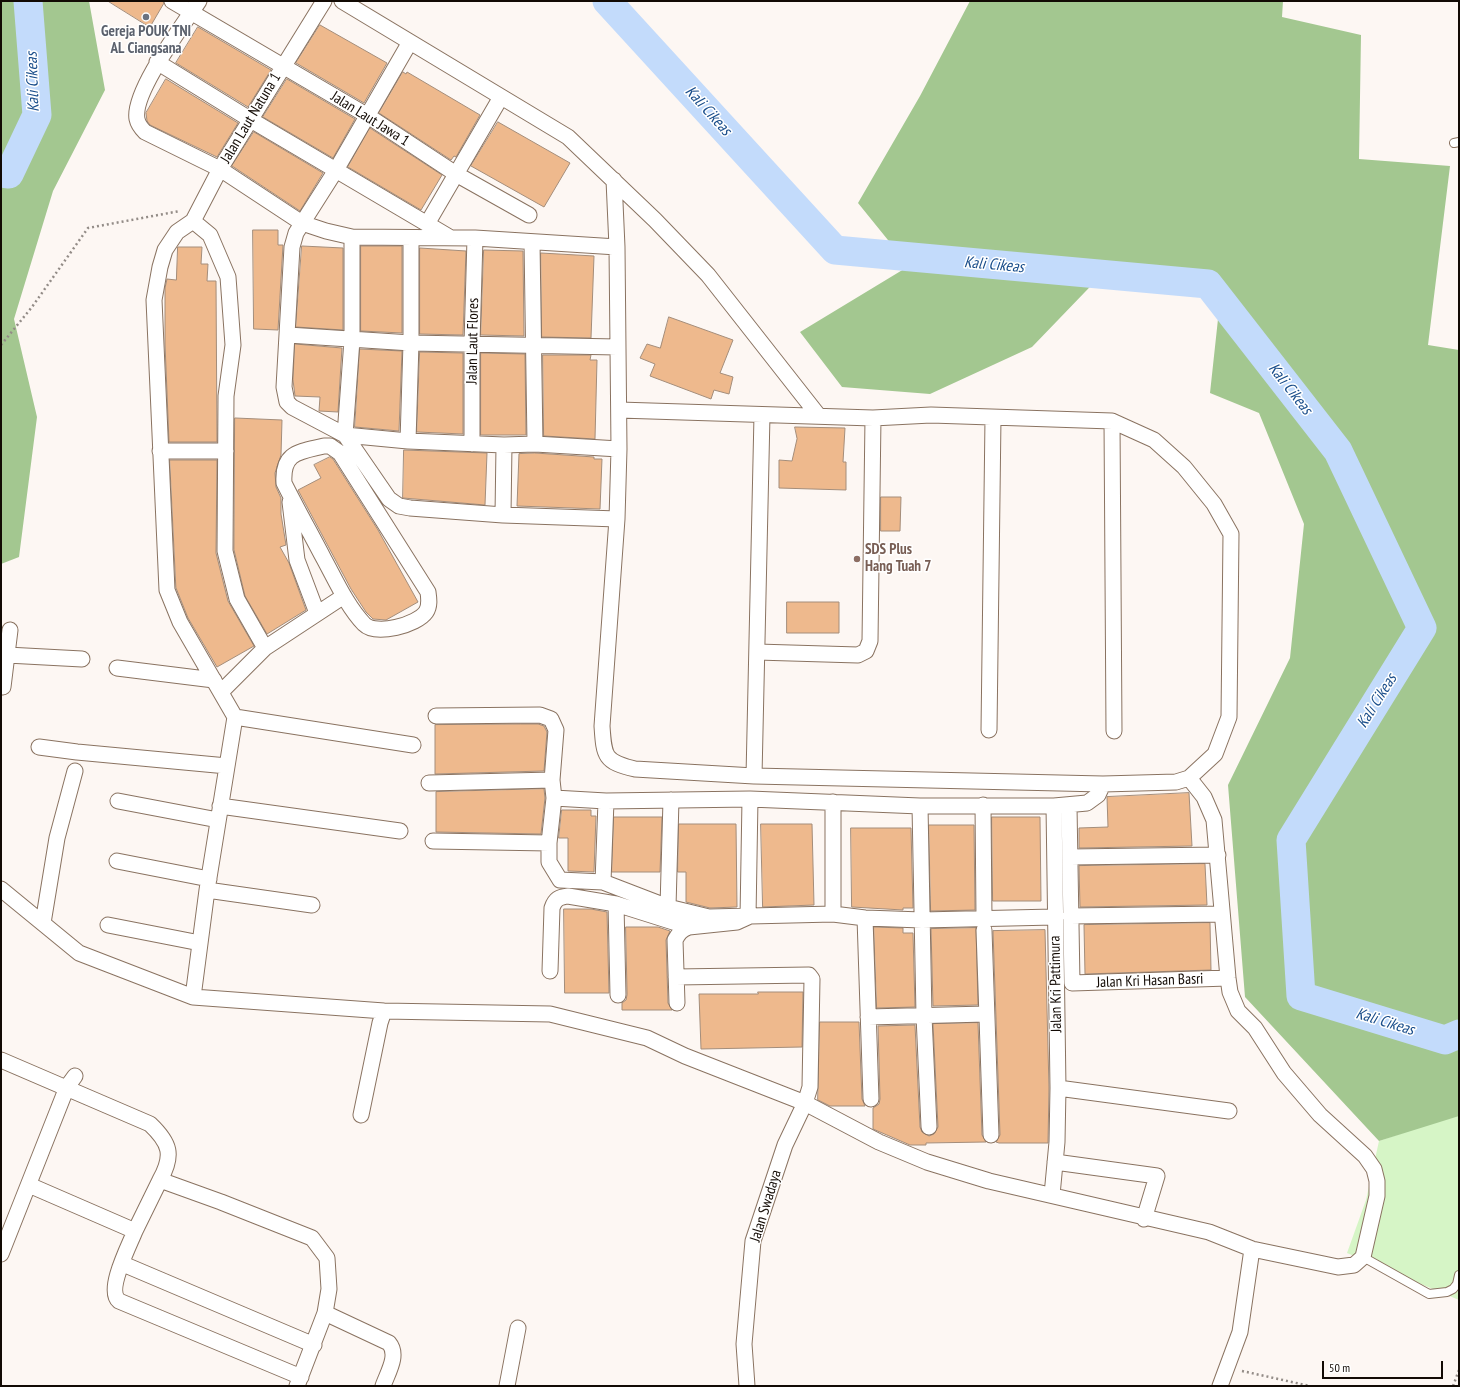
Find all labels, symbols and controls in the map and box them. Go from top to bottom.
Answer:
marker: Gereja POUK TNI AL Ciangsana [141,12,151,22]
place label: Gereja POUK TNI AL Ciangsana [101,23,191,58]
water label: Kali Cikeas [22,52,44,112]
street label: Jalan Laut Natuna 1 [217,70,285,166]
water label: Kali Cikeas [681,82,735,140]
street label: Jalan Laut Jawa 1 [327,88,413,150]
water label: Kali Cikeas [963,253,1025,277]
street label: Jalan Laut Flores [463,298,483,384]
water label: Kali Cikeas [1264,360,1316,418]
place label: SDS Plus Hang Tuah 7 [865,541,931,576]
marker: SDS Plus Hang Tuah 7 [852,554,862,564]
water label: Kali Cikeas [1353,671,1401,731]
street label: Jalan Kri Pattimura [1046,935,1066,1033]
street label: Jalan Kri Hasan Basri [1096,970,1204,992]
water label: Kali Cikeas [1354,1004,1416,1040]
street label: Jalan Swadaya [747,1168,785,1244]
scale bar [1324,1353,1445,1379]
text: 50 m [1329,1360,1350,1375]

